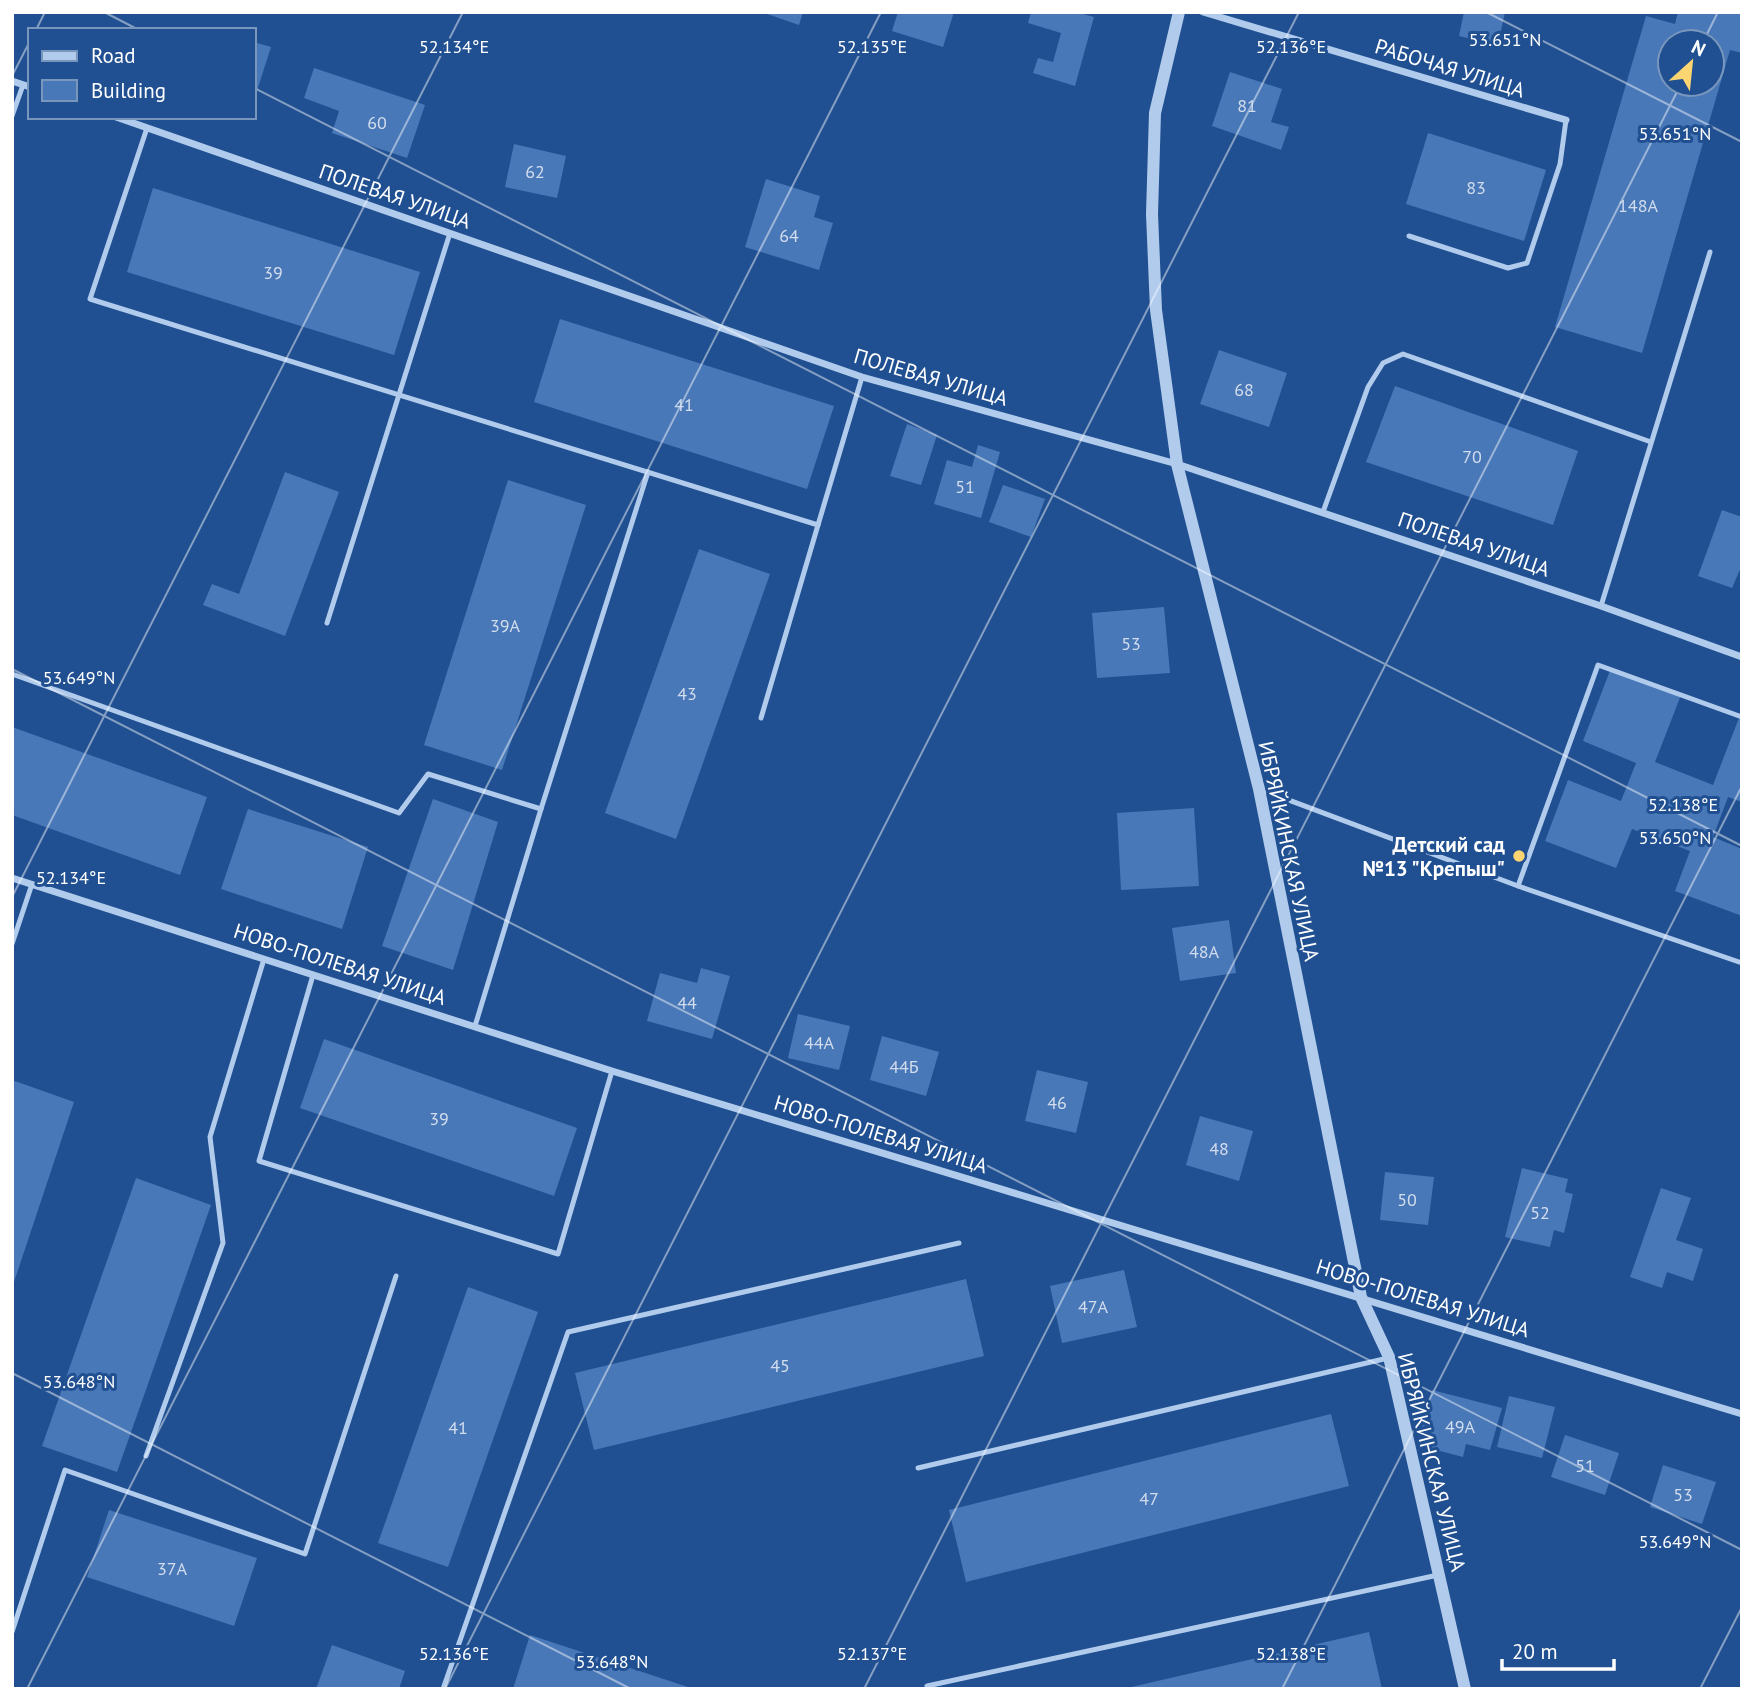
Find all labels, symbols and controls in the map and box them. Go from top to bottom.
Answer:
legend [28,28,256,119]
text: 53.651°N [1469,28,1541,51]
north arrow [1656,28,1726,98]
street label: РАБОЧАЯ УЛИЦА [1372,32,1529,104]
text: N [1688,34,1710,61]
text: 52.134°E [419,35,489,58]
text: 52.135°E [837,35,907,58]
text: 52.136°E [1256,35,1326,58]
text: Road [91,42,135,69]
text: Building [91,77,166,104]
house number: 81 [1237,94,1257,117]
house number: 60 [367,111,387,134]
text: 53.651°N [1639,122,1711,145]
street label: ПОЛЕВАЯ УЛИЦА [315,157,475,235]
house number: 62 [525,160,545,183]
house number: 83 [1466,176,1486,199]
house number: 148А [1618,194,1658,217]
house number: 64 [779,224,799,247]
house number: 39 [263,261,283,284]
street label: ПОЛЕВАЯ УЛИЦА [851,342,1012,412]
house number: 68 [1234,378,1254,401]
house number: 41 [674,393,694,416]
house number: 70 [1462,445,1482,468]
house number: 51 [955,475,975,498]
street label: ПОЛЕВАЯ УЛИЦА [1394,505,1554,583]
house number: 39А [490,614,521,637]
house number: 53 [1121,632,1141,655]
text: 53.649°N [43,666,115,689]
house number: 43 [677,682,697,705]
street label: ИБРЯЙКИНСКАЯ УЛИЦА [1252,739,1326,964]
text: 52.138°E [1648,793,1718,816]
text: 53.650°N [1639,826,1711,849]
place label: Детский сад №13 "Крепыш" [1362,831,1505,882]
marker: Детский сад №13 "Крепыш" [1511,848,1527,864]
text: 52.134°E [36,866,106,889]
street label: НОВО-ПОЛЕВАЯ УЛИЦА [230,917,450,1011]
house number: 48А [1189,940,1220,963]
house number: 44 [677,991,697,1014]
house number: 44А [804,1031,835,1054]
house number: 44Б [889,1055,919,1078]
street label: НОВО-ПОЛЕВАЯ УЛИЦА [771,1089,992,1180]
house number: 46 [1047,1091,1067,1114]
house number: 39 [429,1107,449,1130]
house number: 48 [1209,1137,1229,1160]
house number: 50 [1397,1188,1417,1211]
house number: 52 [1530,1201,1550,1224]
street label: НОВО-ПОЛЕВАЯ УЛИЦА [1313,1253,1534,1344]
house number: 47А [1078,1295,1109,1318]
street label: ИБРЯЙКИНСКАЯ УЛИЦА [1392,1350,1472,1575]
house number: 45 [770,1354,790,1377]
text: 53.648°N [43,1370,115,1393]
house number: 49А [1445,1415,1476,1438]
house number: 41 [448,1416,468,1439]
house number: 51 [1575,1454,1595,1477]
house number: 53 [1673,1483,1693,1506]
house number: 47 [1139,1487,1159,1510]
text: 53.649°N [1639,1530,1711,1553]
house number: 37А [157,1557,188,1580]
scale bar [1502,1628,1614,1672]
text: 20 m [1512,1638,1558,1665]
text: 52.136°E [419,1642,489,1665]
text: 52.137°E [837,1642,907,1665]
text: 52.138°E [1256,1642,1326,1665]
text: 53.648°N [576,1650,648,1673]

